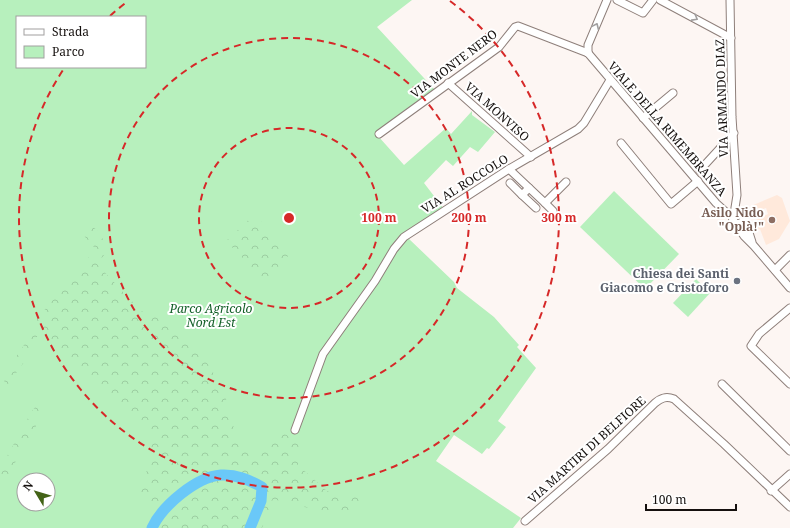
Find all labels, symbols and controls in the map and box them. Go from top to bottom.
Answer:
one-way arrow [691,14,698,21]
legend [16,16,146,68]
text: Strada [52,23,89,40]
one-way arrow [592,23,600,30]
street label: VIA MONTE NERO [407,25,501,102]
street label: VIA ARMANDO DIAZ [711,38,732,158]
text: Parco [52,43,85,60]
street label: VIALE DELLA RIMEMBRANZA [604,58,731,200]
street label: VIA MONVISO [461,78,533,145]
street label: VIA AL ROCCOLO [418,150,512,217]
place label: Asilo Nido "Oplà!" [701,204,764,235]
text: 100 m [361,209,397,226]
text: 200 m [451,209,487,226]
text: 300 m [541,209,577,226]
centre of rings [282,211,296,225]
marker: Asilo Nido "Oplà!" [767,215,777,225]
place label: Chiesa dei Santi Giacomo e Cristoforo [600,265,730,296]
marker: Chiesa dei Santi Giacomo e Cristoforo [732,276,742,286]
park label: Parco Agricolo Nord Est [168,300,253,331]
street label: VIA MARTIRI DI BELFIORE [524,392,649,507]
north arrow [16,472,56,512]
text: N [19,477,37,494]
scale bar [646,486,736,512]
text: 100 m [652,491,687,508]

